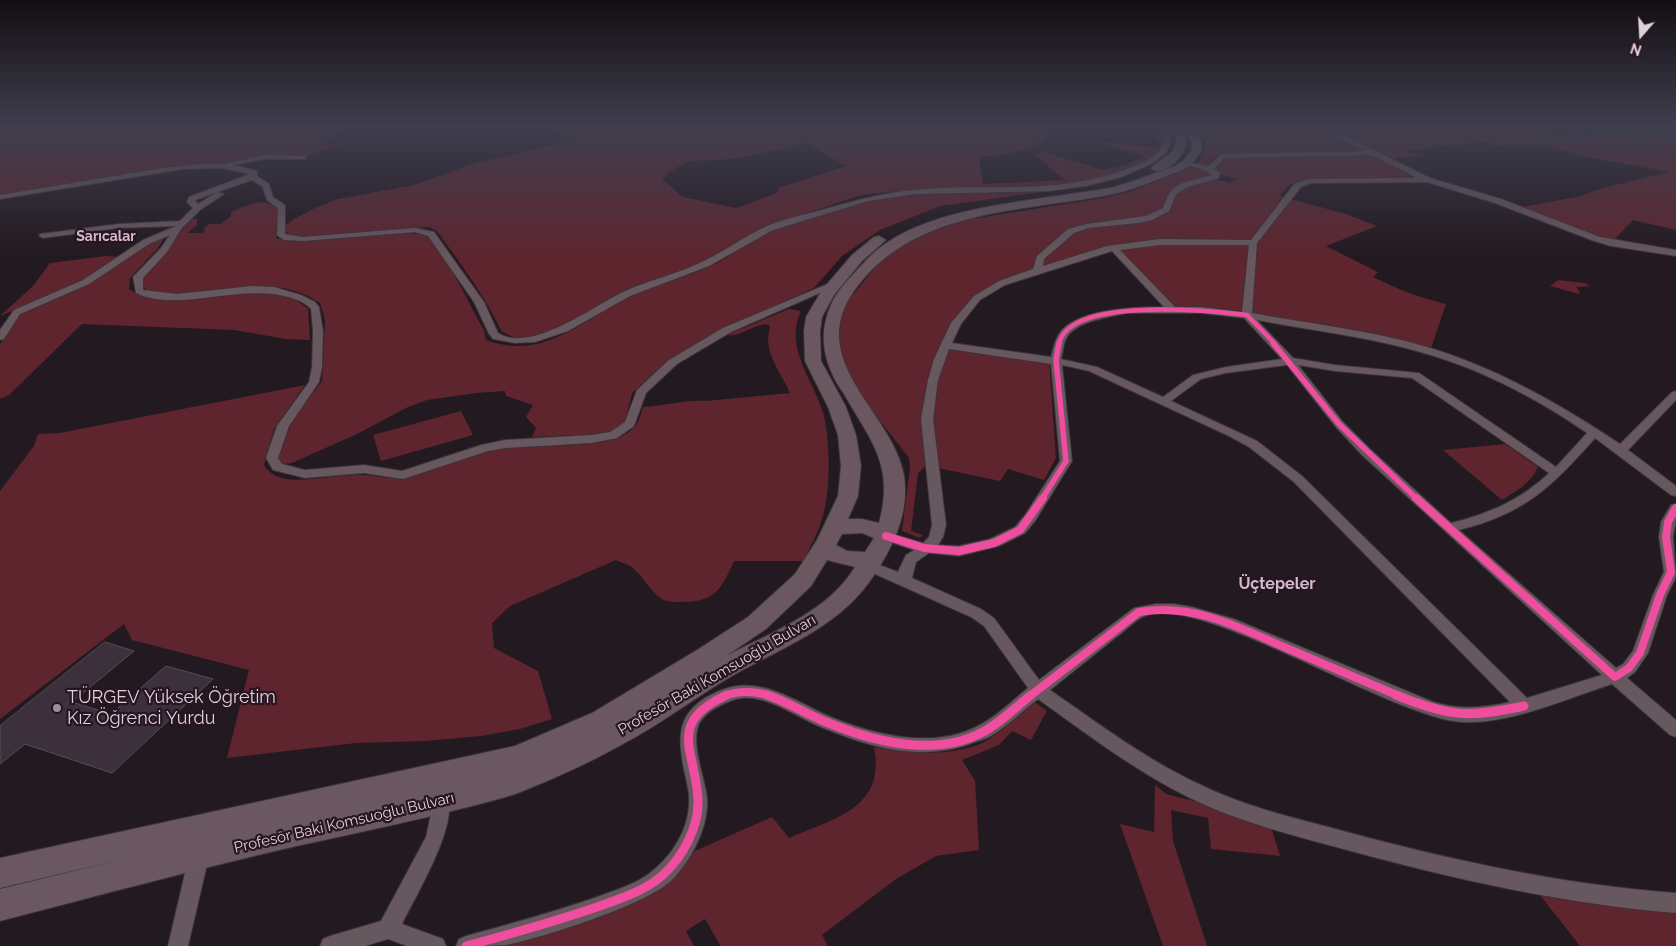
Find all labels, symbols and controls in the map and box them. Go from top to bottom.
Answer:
north arrow [1616,10,1666,60]
text: N [1628,40,1644,58]
district label: Sarıcalar [76,229,136,245]
district label: Üçtepeler [1238,574,1316,594]
street label: Profesör Baki Komsuoğlu Bulvarı [615,611,819,739]
place label: TÜRGEV Yüksek Öğretim Kız Öğrenci Yurdu [67,687,276,730]
marker: TÜRGEV Yüksek Öğretim Kız Öğrenci Yurdu [51,702,63,714]
street label: Profesör Baki Komsuoğlu Bulvarı [232,789,456,857]

